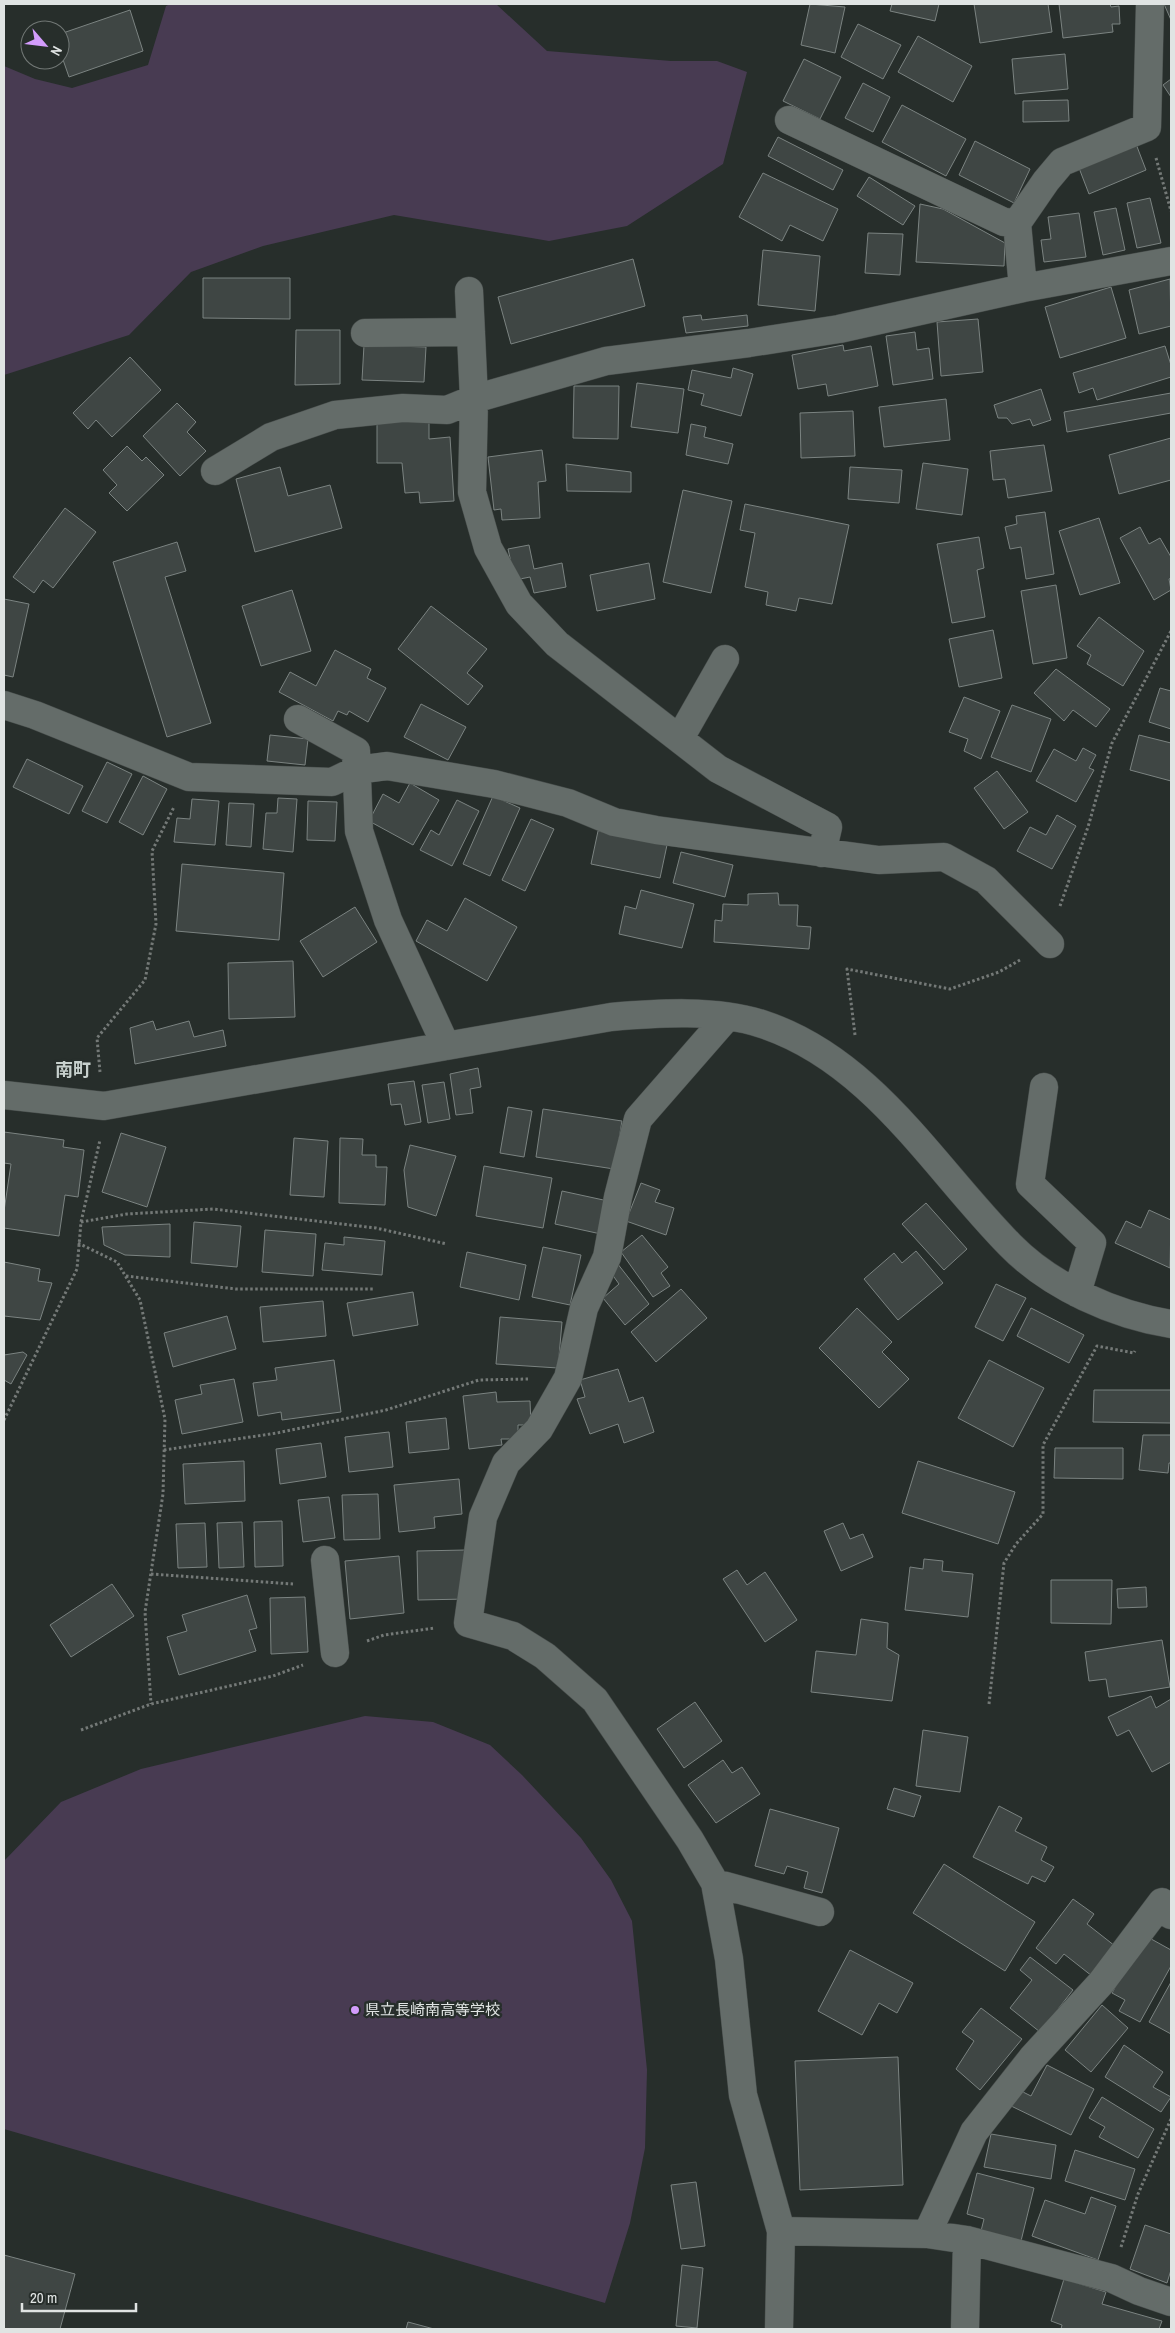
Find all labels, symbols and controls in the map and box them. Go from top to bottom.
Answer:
north arrow [20,20,70,70]
text: N [47,43,66,59]
district label: 南町 [55,1057,91,1082]
place label: 県立長崎南高等学校 [365,1999,500,2020]
marker: 県立長崎南高等学校 [349,2004,361,2016]
scale bar [22,2280,136,2312]
text: 20 m [30,2287,57,2308]

